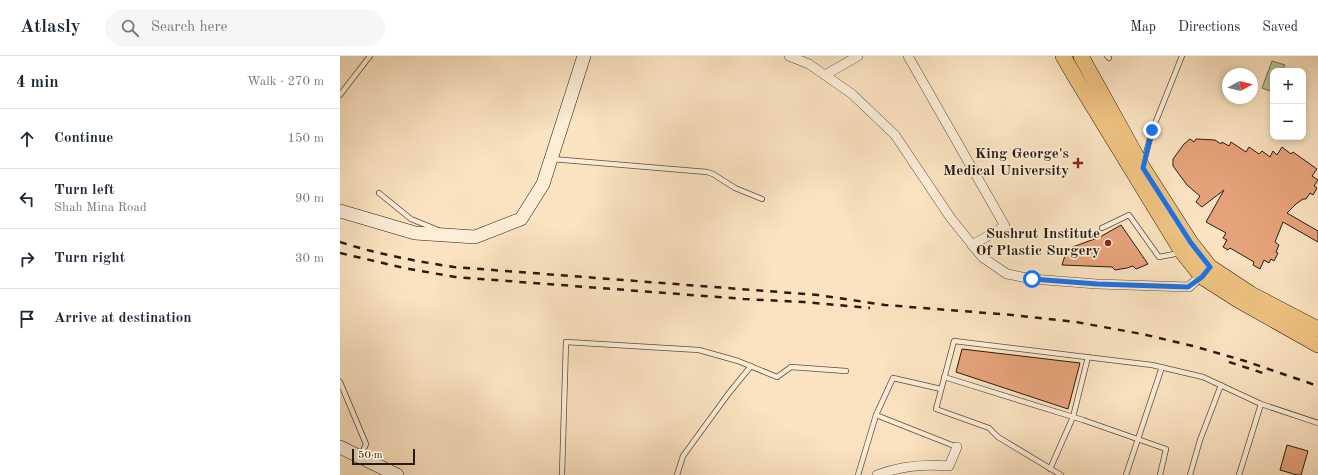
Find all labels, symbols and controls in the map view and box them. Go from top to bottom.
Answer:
search box [105,10,385,46]
icon: search [119,17,141,39]
text: Atlasly [20,18,81,37]
text: Search here [151,20,228,35]
text: Map [1130,20,1156,34]
text: Directions [1178,20,1240,34]
text: Saved [1262,20,1298,34]
north arrow [1222,68,1258,104]
map controls [1270,68,1306,140]
button: + [1270,68,1306,104]
text: 4 min [16,74,59,91]
text: Walk · 270 m [247,75,324,88]
button: − [1270,104,1306,140]
route end [1143,121,1161,139]
icon: ahead [16,128,38,150]
text: Continue [54,131,113,146]
text: 150 m [287,132,324,145]
place label: King George's Medical University [943,147,1069,179]
marker: King George's Medical University [1072,157,1084,169]
text: Turn left [54,183,114,198]
icon: left [16,188,38,210]
text: 90 m [295,192,324,205]
text: Shah Mina Road [54,201,147,214]
place label: Sushrut Institute Of Plastic Surgery [976,227,1100,259]
marker: Sushrut Institute Of Plastic Surgery [1103,238,1113,248]
icon: right [16,248,38,270]
text: Turn right [54,251,125,266]
text: 30 m [295,252,324,265]
route start [1023,270,1041,288]
icon: arrive [16,308,38,330]
text: Arrive at destination [54,311,192,326]
scale bar [352,447,415,466]
text: 50 m [358,450,383,461]

